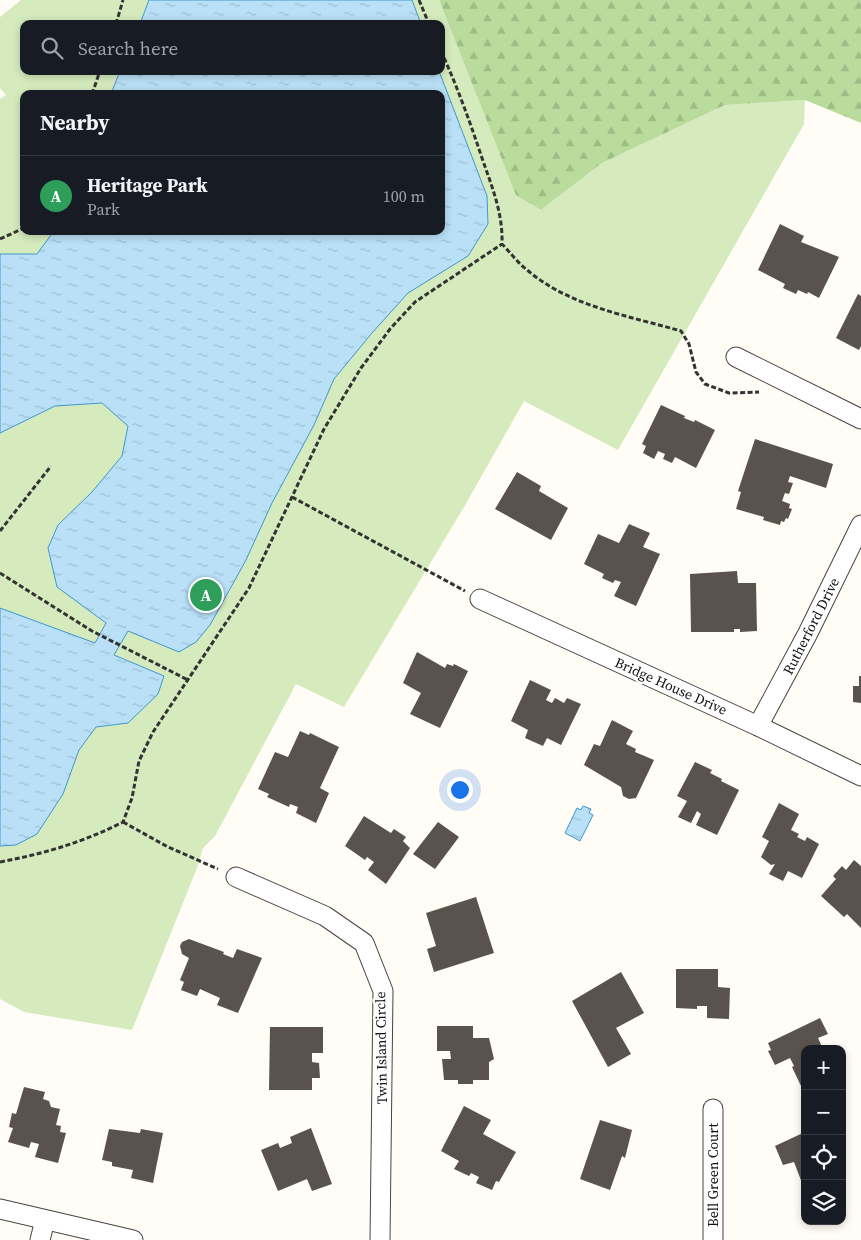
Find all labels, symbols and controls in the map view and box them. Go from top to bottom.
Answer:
search box [20,20,445,75]
icon: search [38,34,66,62]
text: Search here [78,35,178,61]
text: Nearby [40,108,110,137]
text: Heritage Park [87,172,208,198]
text: A [51,185,61,207]
text: 100 m [383,185,425,207]
text: Park [87,198,120,220]
street label: Rutherford Drive [778,574,844,678]
pin: A [190,576,222,614]
street label: Bridge House Drive [612,652,730,720]
your location [447,777,473,803]
street label: Twin Island Circle [370,991,392,1105]
map controls [801,1045,846,1225]
button: + [801,1045,846,1090]
button: − [801,1090,846,1135]
street label: Bell Green Court [703,1123,723,1227]
button: locate [801,1135,846,1180]
button: layers [801,1180,846,1225]

